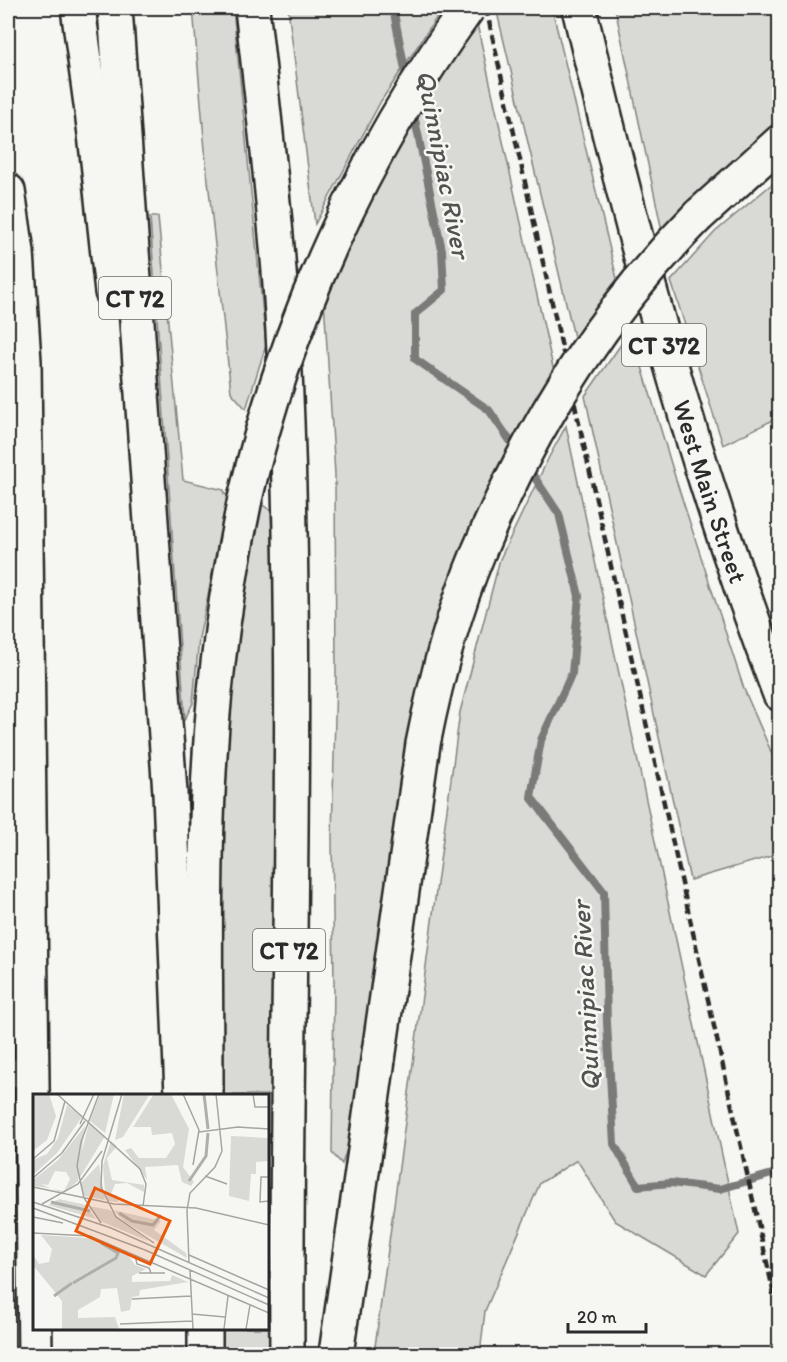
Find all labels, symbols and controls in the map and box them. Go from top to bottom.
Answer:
water label: Quinnipiac River [410,67,479,264]
road number: CT 72 [99,277,171,319]
road number: CT 372 [622,324,706,366]
street label: West Main Street [666,396,755,587]
water label: Quinnipiac River [563,897,606,1092]
road number: CT 72 [253,929,325,971]
inset map [33,1094,268,1329]
scale bar [568,1296,646,1334]
text: 20 m [577,1306,617,1328]

